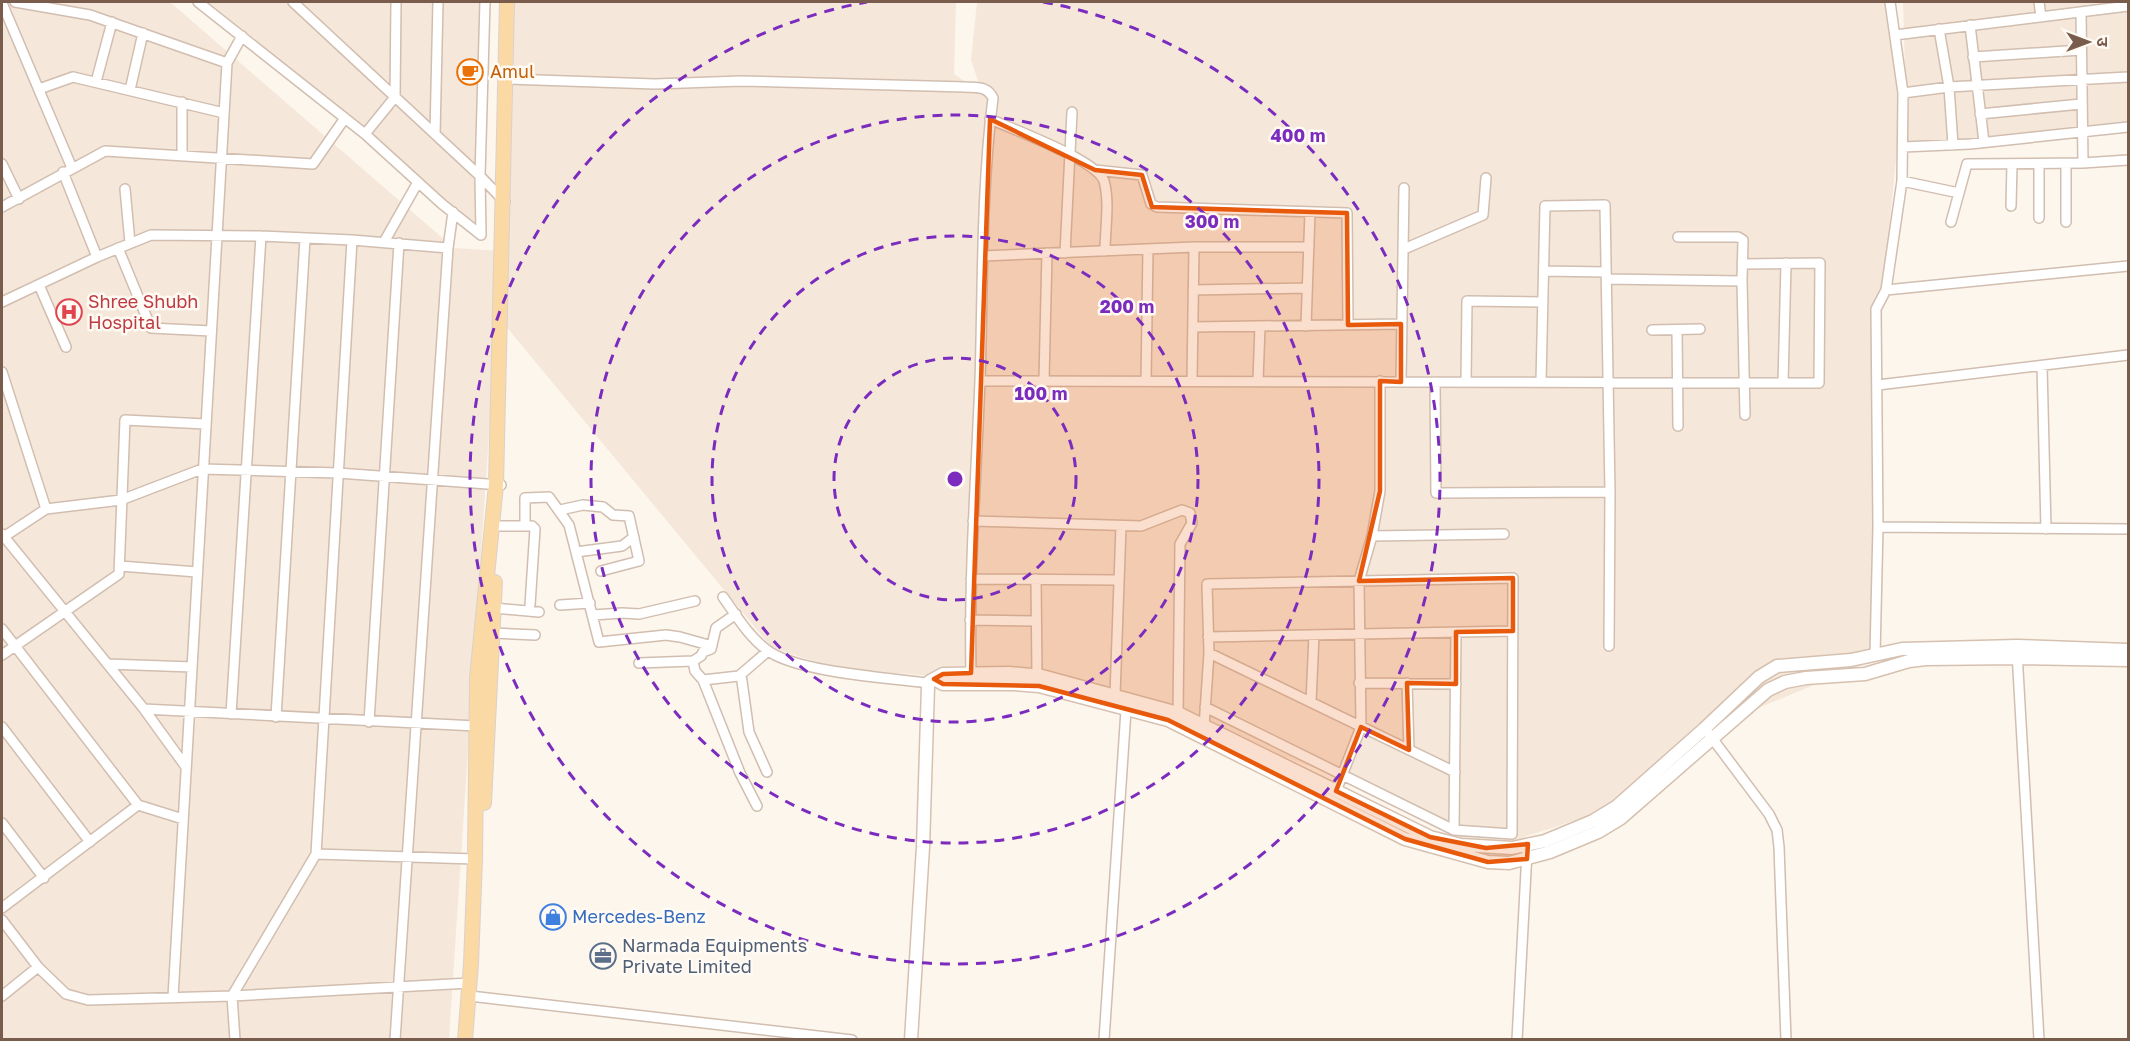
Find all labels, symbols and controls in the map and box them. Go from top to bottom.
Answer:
north arrow [2058,12,2118,72]
text: उ [2093,37,2113,47]
cafe icon: Amul [455,57,485,87]
place label: Amul [490,60,535,82]
text: 400 m [1271,124,1325,146]
text: 300 m [1185,210,1239,232]
place label: Shree Shubh Hospital [88,290,198,333]
text: 200 m [1100,295,1154,317]
hospital icon: Shree Shubh Hospital [54,297,84,327]
text: 100 m [1015,382,1067,404]
centre of rings [945,469,965,489]
shop icon: Mercedes-Benz [538,902,568,932]
place label: Mercedes-Benz [572,905,706,927]
place label: Narmada Equipments Private Limited [622,934,807,977]
office icon: Narmada Equipments Private Limited [588,941,618,971]

